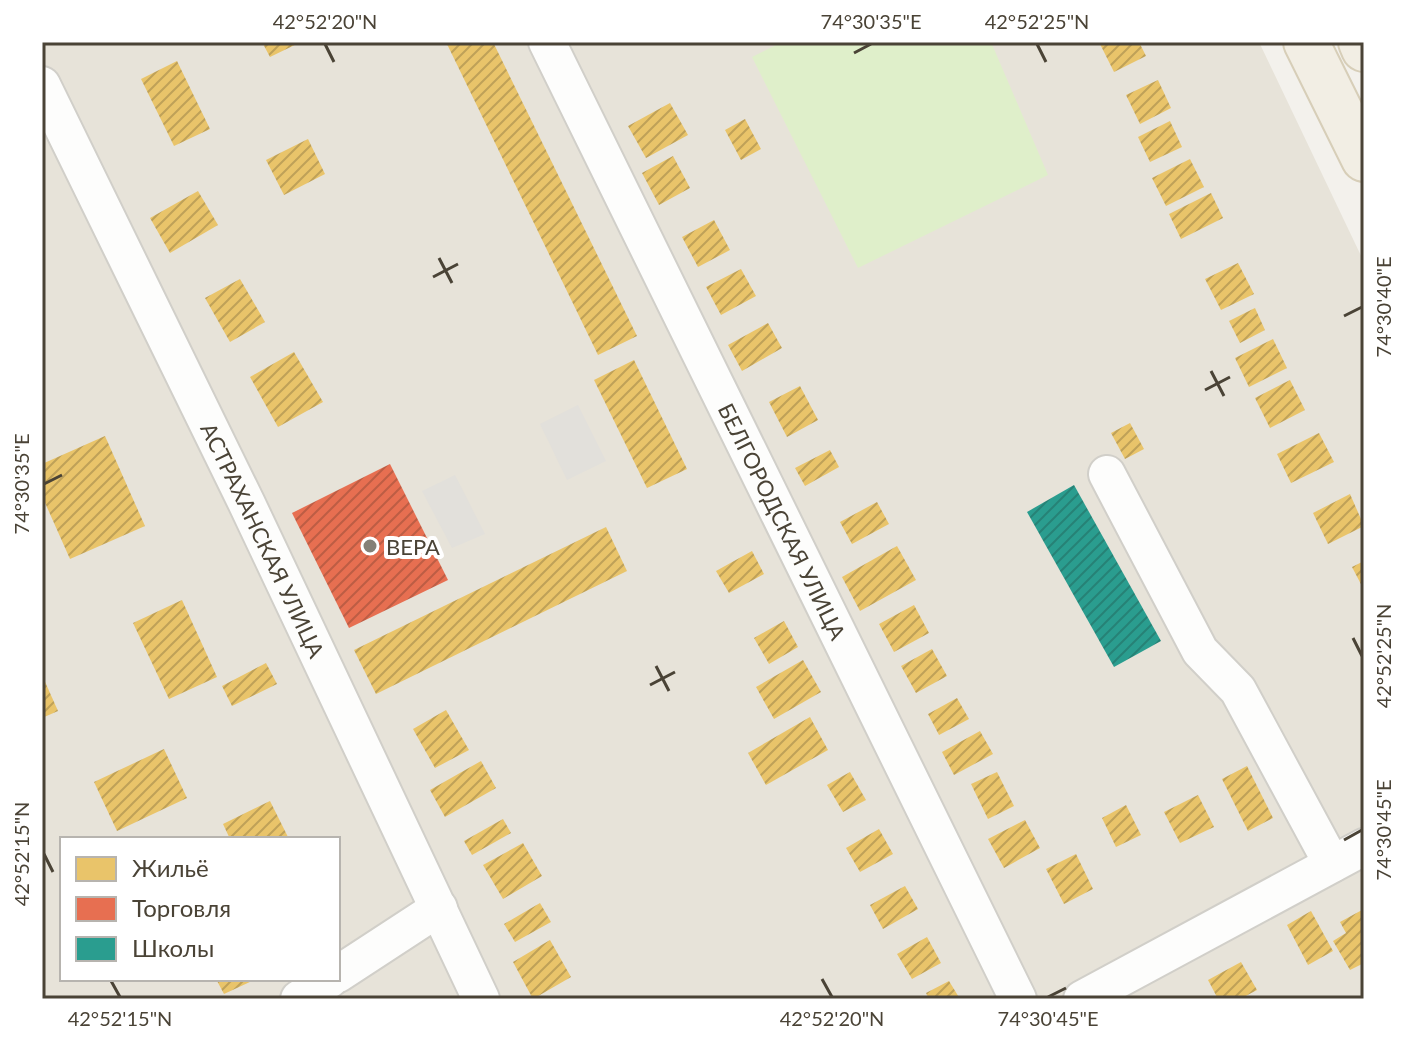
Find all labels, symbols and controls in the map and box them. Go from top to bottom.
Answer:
text: 42°52'20"N [273,9,377,33]
text: 74°30'35"E [821,9,921,33]
text: 42°52'25"N [985,9,1089,33]
text: 74°30'40"E [1371,257,1395,357]
street label: БЕЛГОРОДСКАЯ УЛИЦА [713,399,852,644]
street label: АСТРАХАНСКАЯ УЛИЦА [196,418,331,662]
text: 74°30'35"E [9,434,33,534]
place label: ВЕРА [386,533,440,560]
marker: ВЕРА [361,537,379,555]
text: 42°52'25"N [1371,604,1395,708]
text: 74°30'45"E [1371,780,1395,880]
text: 42°52'15"N [9,802,33,906]
legend [60,837,340,981]
text: Жильё [132,853,209,882]
text: Торговля [132,893,231,922]
text: Школы [132,933,214,962]
text: 42°52'15"N [68,1006,172,1030]
text: 42°52'20"N [780,1006,884,1030]
text: 74°30'45"E [998,1006,1098,1030]

